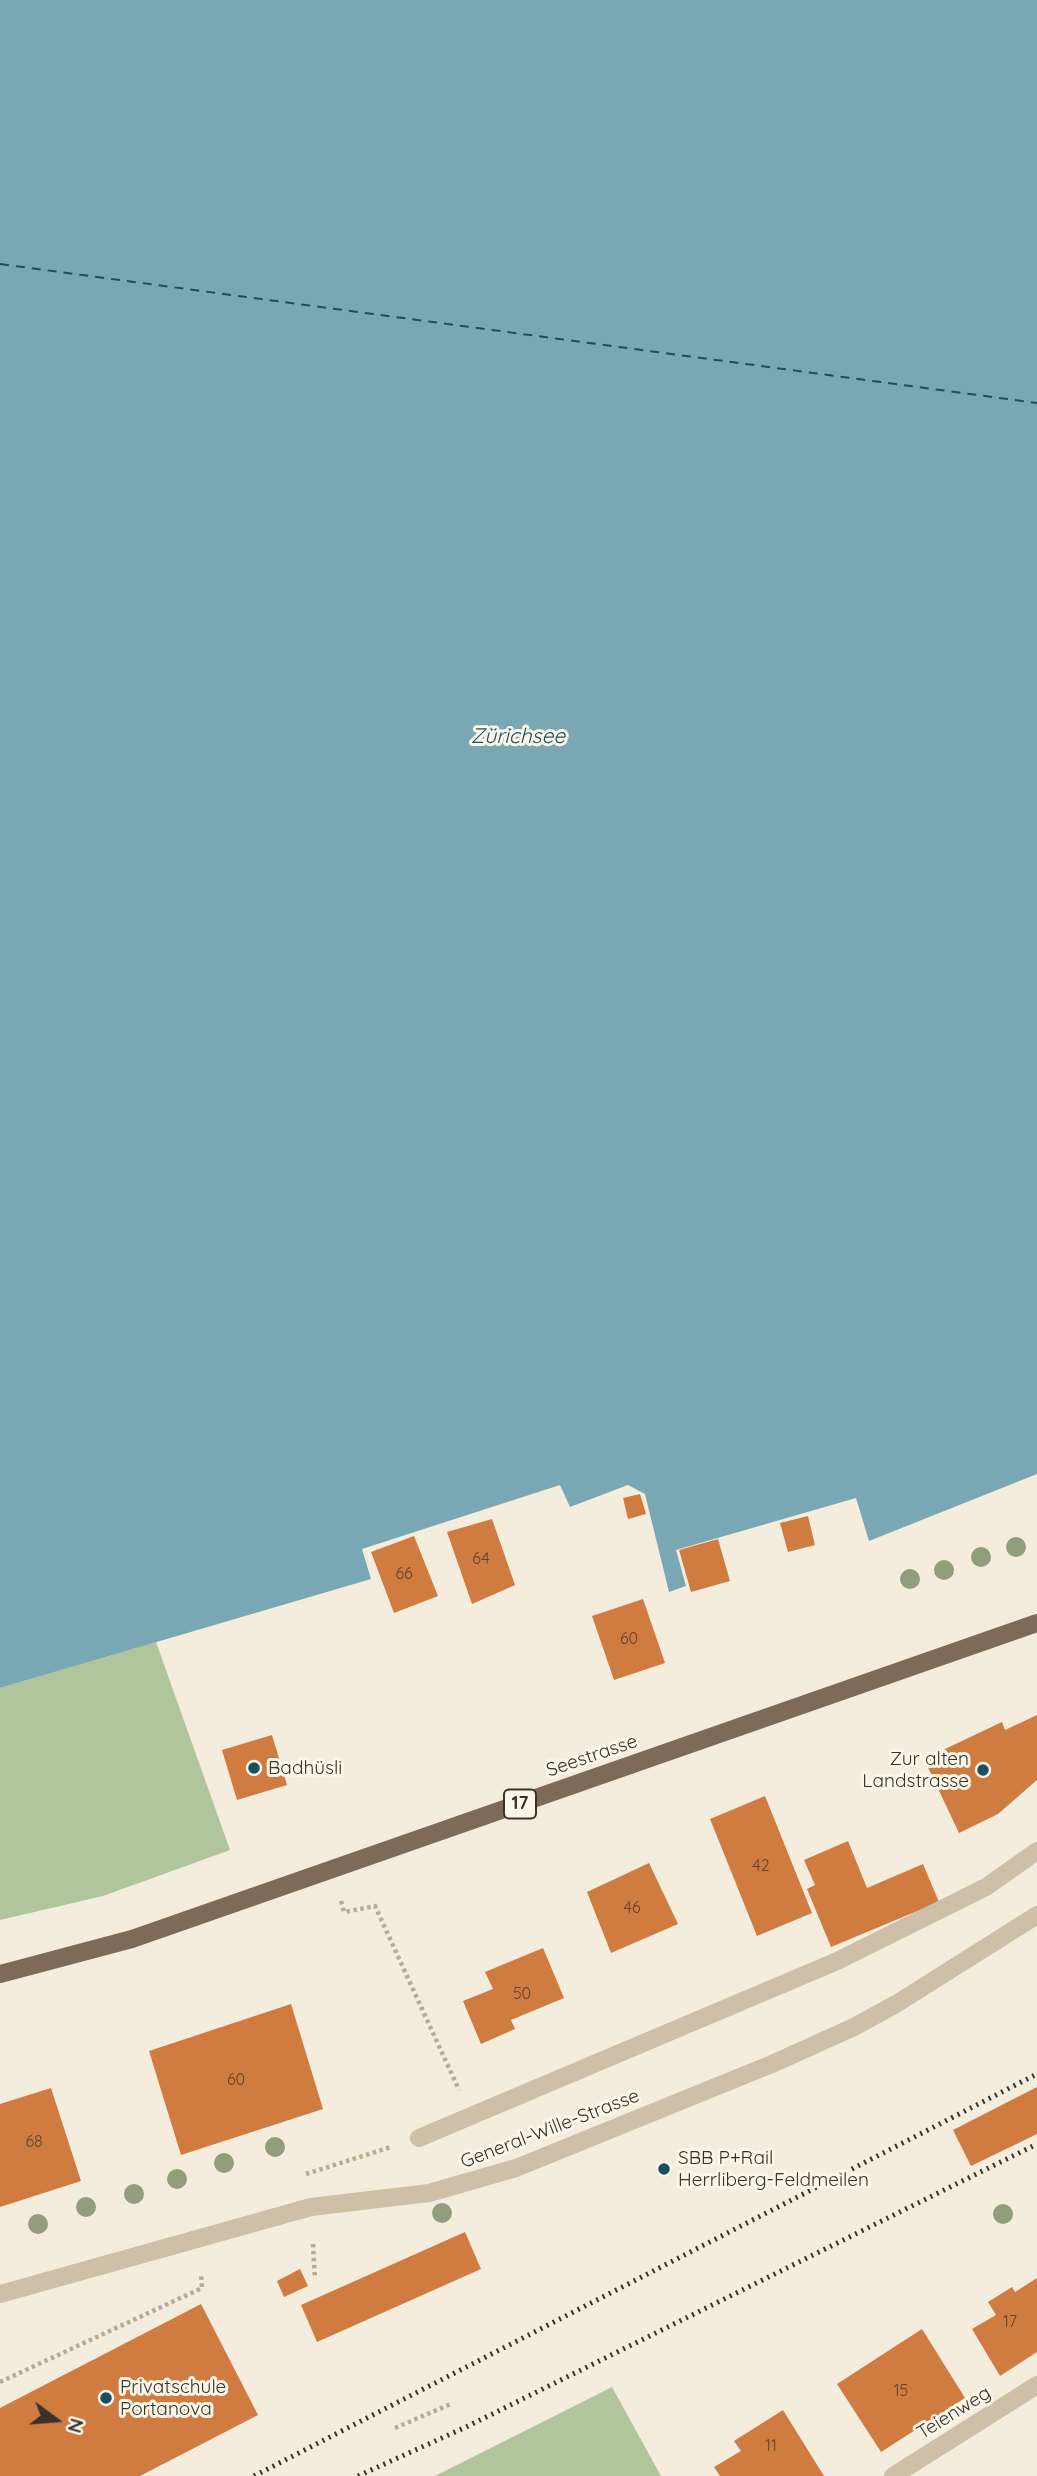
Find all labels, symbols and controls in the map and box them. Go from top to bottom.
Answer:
water label: Zürichsee [471,724,565,750]
house number: 64 [472,1549,490,1569]
house number: 66 [395,1564,413,1584]
house number: 60 [620,1629,638,1649]
street label: Seestrasse [544,1730,640,1782]
place label: Zur alten Landstrasse [862,1748,969,1792]
place label: Badhüsli [268,1757,342,1779]
marker: Badhüsli [246,1760,262,1776]
marker: Zur alten Landstrasse [975,1762,991,1778]
road number: 17 [504,1790,536,1818]
house number: 42 [752,1856,770,1876]
house number: 46 [623,1898,641,1918]
house number: 50 [513,1984,531,2004]
house number: 60 [227,2070,245,2090]
street label: General-Wille-Strasse [457,2084,643,2174]
house number: 68 [25,2132,43,2152]
place label: SBB P+Rail Herrliberg-Feldmeilen [678,2147,869,2191]
marker: SBB P+Rail Herrliberg-Feldmeilen [656,2161,672,2177]
house number: 17 [1003,2312,1017,2332]
place label: Privatschule Portanova [120,2376,226,2420]
house number: 15 [894,2381,908,2401]
street label: Teienweg [913,2381,995,2445]
north arrow [21,2385,91,2455]
marker: Privatschule Portanova [98,2390,114,2406]
text: N [63,2416,90,2436]
house number: 11 [765,2436,777,2456]

